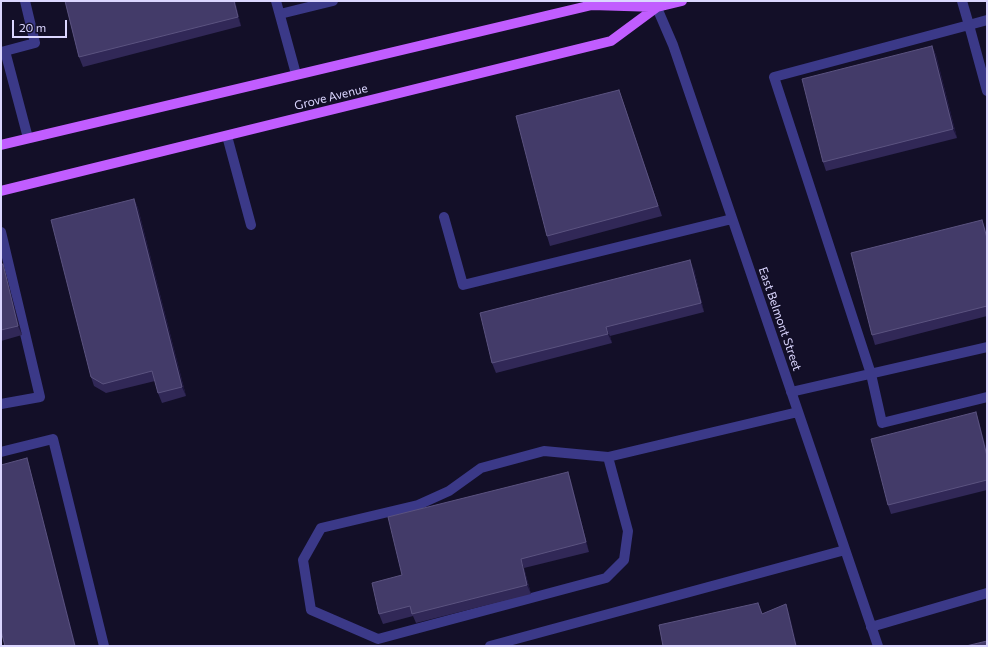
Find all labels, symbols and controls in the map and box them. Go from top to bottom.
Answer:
scale bar [14,12,69,38]
text: 20 m [19,20,46,34]
street label: Grove Avenue [293,81,369,113]
street label: East Belmont Street [755,265,805,373]

